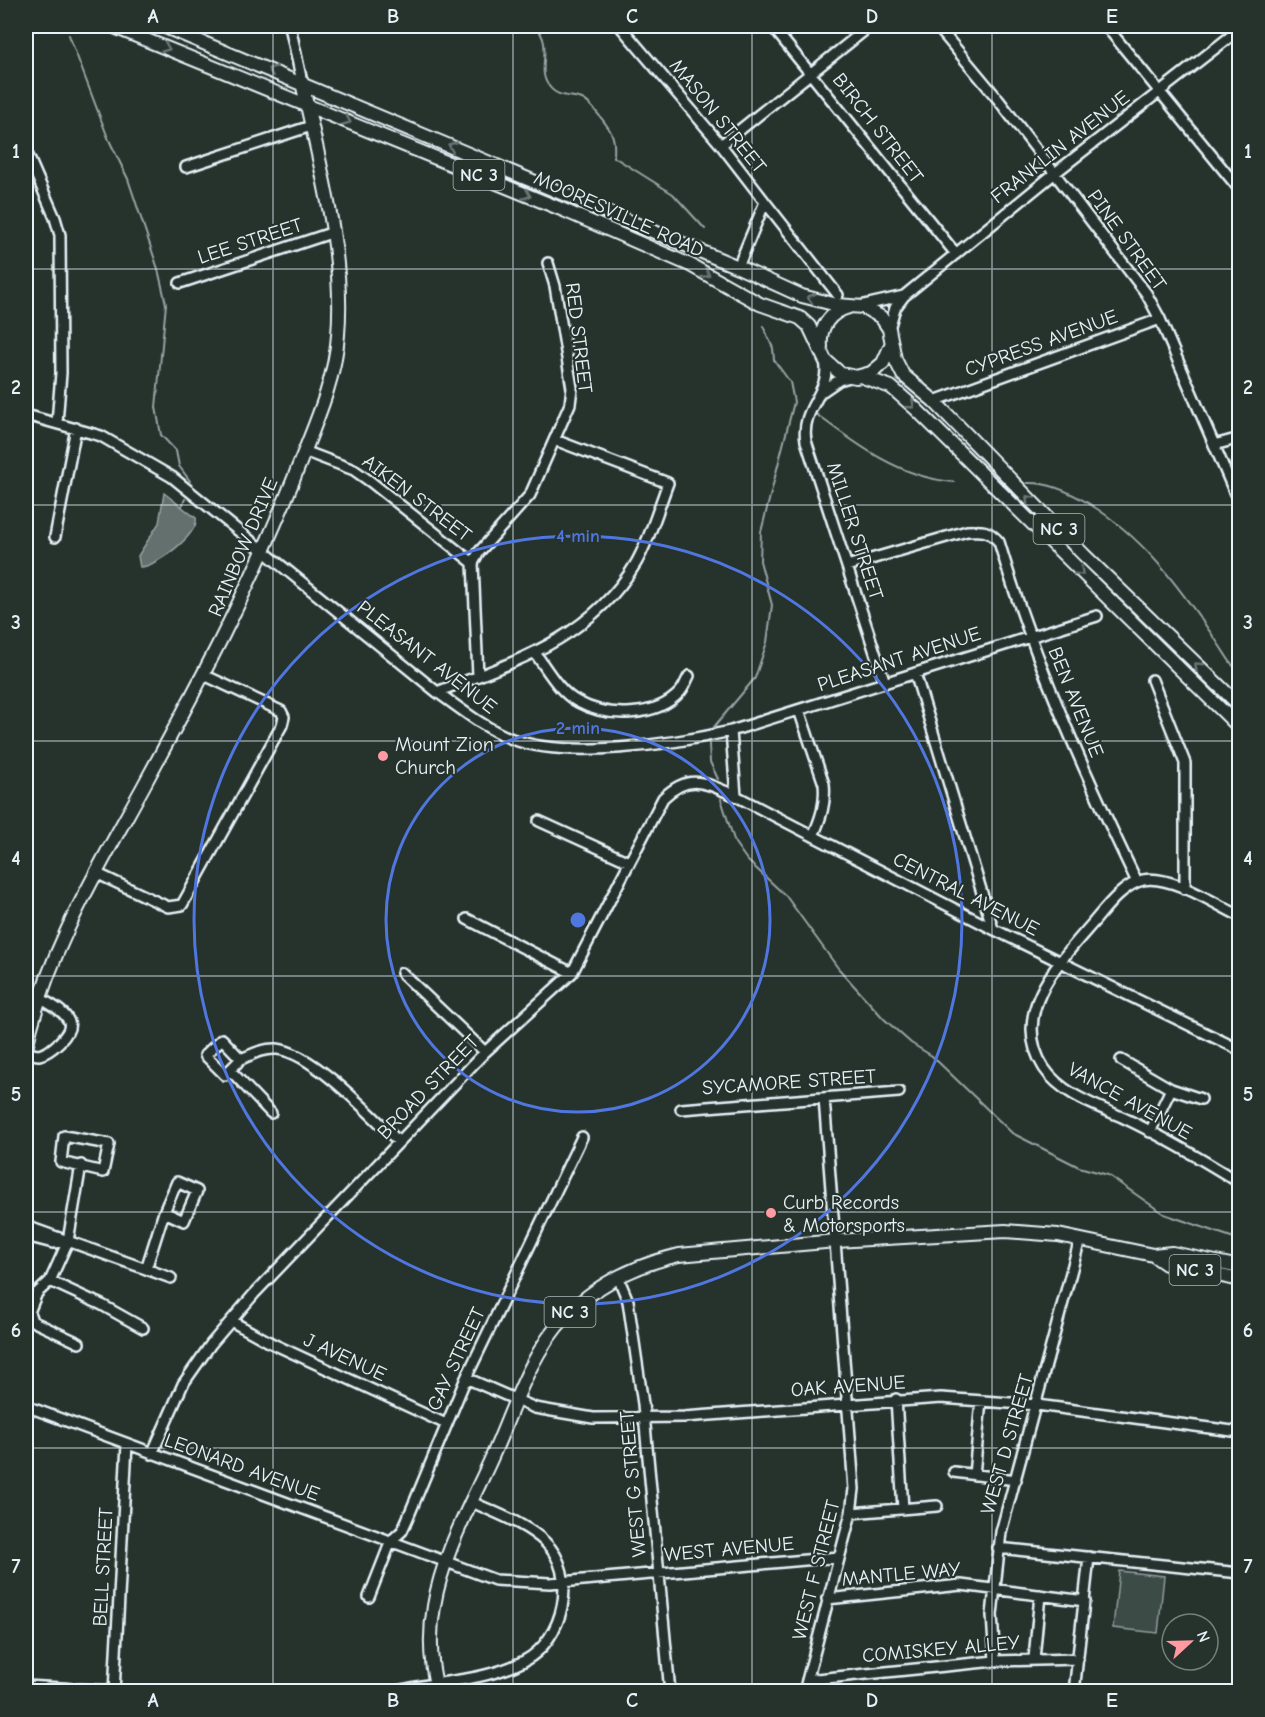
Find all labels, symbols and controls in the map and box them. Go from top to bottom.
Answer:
text: A [147,5,159,28]
text: B [387,5,399,28]
text: C [626,5,638,28]
text: D [866,5,878,28]
text: E [1106,5,1118,28]
one-way arrow [160,41,171,53]
street label: MASON STREET [665,54,771,178]
one-way arrow [268,65,279,77]
street label: BIRCH STREET [828,68,929,188]
street label: FRANKLIN AVENUE [986,86,1134,208]
one-way arrow [340,114,351,126]
text: 1 [12,140,20,163]
text: 1 [1244,140,1252,163]
one-way arrow [448,141,459,153]
road number: NC 3 [454,160,504,190]
street label: MOORESVILLE ROAD [530,166,708,262]
street label: PINE STREET [1083,185,1172,295]
one-way arrow [521,188,532,200]
street label: LEE STREET [195,213,306,269]
one-way arrow [699,267,710,278]
street label: RED STREET [561,281,597,395]
one-way arrow [806,293,817,305]
street label: CYPRESS AVENUE [962,305,1120,381]
text: 2 [11,376,21,399]
text: 2 [1243,376,1253,399]
one-way arrow [905,398,915,409]
street label: AIKEN STREET [358,450,476,547]
street label: MILLER STREET [822,459,888,603]
street label: RAINBOW DRIVE [203,474,283,620]
one-way arrow [1026,495,1037,506]
road number: NC 3 [1034,514,1084,544]
text: 4 min [556,526,600,547]
one-way arrow [1072,564,1083,575]
street label: PLEASANT AVENUE [353,595,501,719]
text: 3 [11,611,21,634]
text: 3 [1243,611,1253,634]
street label: PLEASANT AVENUE [814,622,984,696]
street label: BEN AVENUE [1043,644,1109,760]
one-way arrow [1194,662,1205,673]
text: 2 min [556,718,600,739]
place label: Mount Zion Church [395,733,494,779]
marker: Mount Zion Church [376,749,390,763]
text: 4 [11,847,21,870]
street label: CENTRAL AVENUE [889,847,1043,941]
text: 4 [1243,847,1253,870]
centre of rings [568,910,588,930]
street label: BROAD STREET [372,1030,484,1144]
street label: VANCE AVENUE [1064,1058,1196,1144]
street label: SYCAMORE STREET [701,1064,877,1100]
text: 5 [11,1083,21,1106]
text: 5 [1243,1083,1253,1106]
place label: Curb Records & Motorsports [783,1191,905,1237]
marker: Curb Records & Motorsports [764,1206,778,1220]
road number: NC 3 [1170,1255,1220,1285]
road number: NC 3 [544,1297,596,1327]
street label: GAY STREET [422,1303,490,1414]
text: 6 [11,1319,21,1342]
text: 6 [1243,1319,1253,1342]
street label: J AVENUE [300,1328,390,1386]
street label: OAK AVENUE [790,1371,906,1401]
street label: WEST D STREET [976,1371,1038,1517]
street label: WEST G STREET [615,1409,651,1558]
street label: LEONARD AVENUE [161,1428,323,1506]
street label: WEST F STREET [787,1497,845,1643]
street label: BELL STREET [88,1506,118,1627]
street label: WEST AVENUE [663,1532,795,1566]
text: 7 [12,1555,21,1578]
text: 7 [1244,1555,1253,1578]
street label: MANTLE WAY [841,1557,962,1591]
north arrow [1160,1612,1220,1672]
text: N [1193,1629,1213,1645]
street label: COMISKEY ALLEY [861,1631,1021,1667]
text: A [147,1689,159,1712]
text: B [387,1689,399,1712]
text: C [626,1689,638,1712]
text: D [866,1689,878,1712]
text: E [1106,1689,1118,1712]

